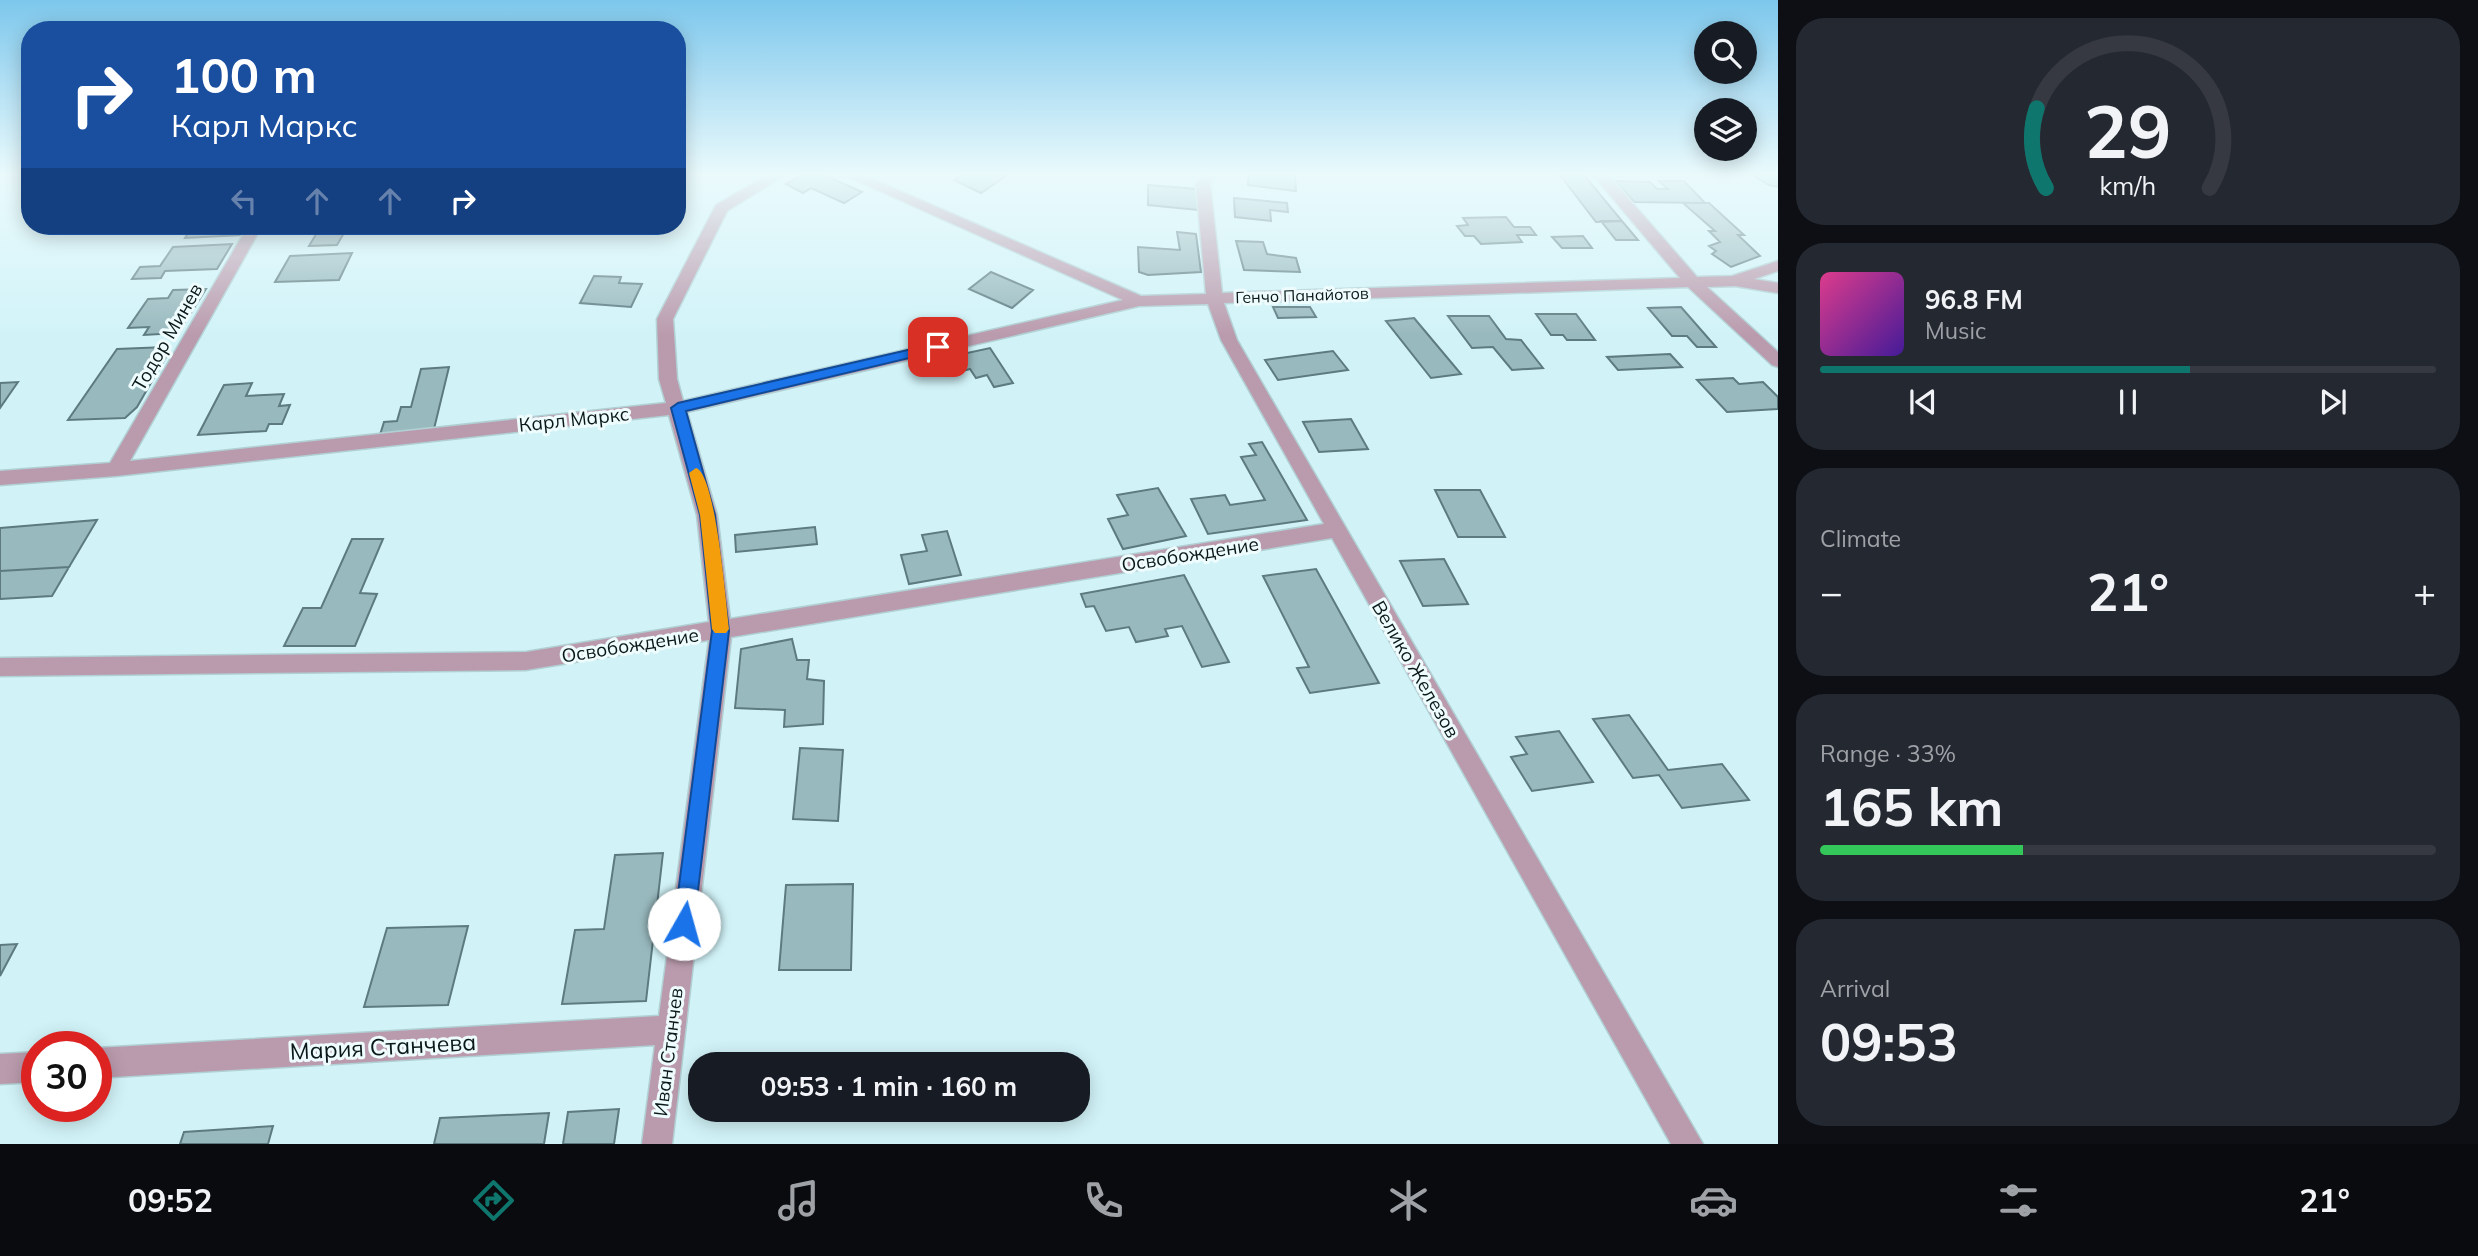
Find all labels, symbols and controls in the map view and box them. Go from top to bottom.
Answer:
map controls [1694,21,1757,161]
button: search [1694,21,1757,84]
text: 100 m [171,44,317,105]
icon: right [56,49,147,140]
text: 29 [2084,85,2172,176]
button: layers [1694,98,1757,161]
text: Карл Маркс [171,105,358,145]
text: km/h [2100,169,2156,200]
icon: left [225,182,263,220]
icon: ahead [298,182,336,220]
icon: ahead [371,182,409,220]
icon: right [444,182,482,220]
street label: Тодор Минев [127,279,207,395]
street label: Генчо Панайотов [1235,283,1369,307]
text: 96.8 FM [1925,283,2023,316]
text: Music [1925,316,1986,345]
pin [908,317,968,377]
icon: arrive [919,328,957,366]
icon: previous [1904,383,1942,421]
icon: pause [2109,383,2147,421]
icon: next [2314,383,2352,421]
street label: Карл Маркс [518,401,630,437]
text: Climate [1820,524,1901,553]
street label: Освобождение [1120,531,1260,577]
text: 21° [2087,559,2169,624]
text: − [1820,568,1843,616]
text: + [2413,568,2436,616]
street label: Велико Железов [1367,596,1465,742]
street label: Освобождение [560,622,700,668]
text: Range · 33% [1820,739,1956,768]
text: 165 km [1820,774,2003,839]
position arrow [647,887,721,961]
text: Arrival [1820,974,1890,1003]
street label: Иван Станчев [648,986,688,1118]
text: 09:53 [1820,1009,1958,1074]
street label: Мария Станчева [289,1027,477,1066]
speed limit sign: 30 [21,1031,112,1122]
text: 09:53 · 1 min · 160 m [761,1070,1017,1103]
icon: directions [469,1176,518,1225]
icon: music [774,1176,823,1225]
icon: phone [1079,1176,1128,1225]
icon: climate [1384,1176,1433,1225]
icon: car [1689,1176,1738,1225]
icon: filters [1994,1176,2043,1225]
text: 09:52 [128,1180,213,1220]
text: 21° [2299,1180,2350,1220]

